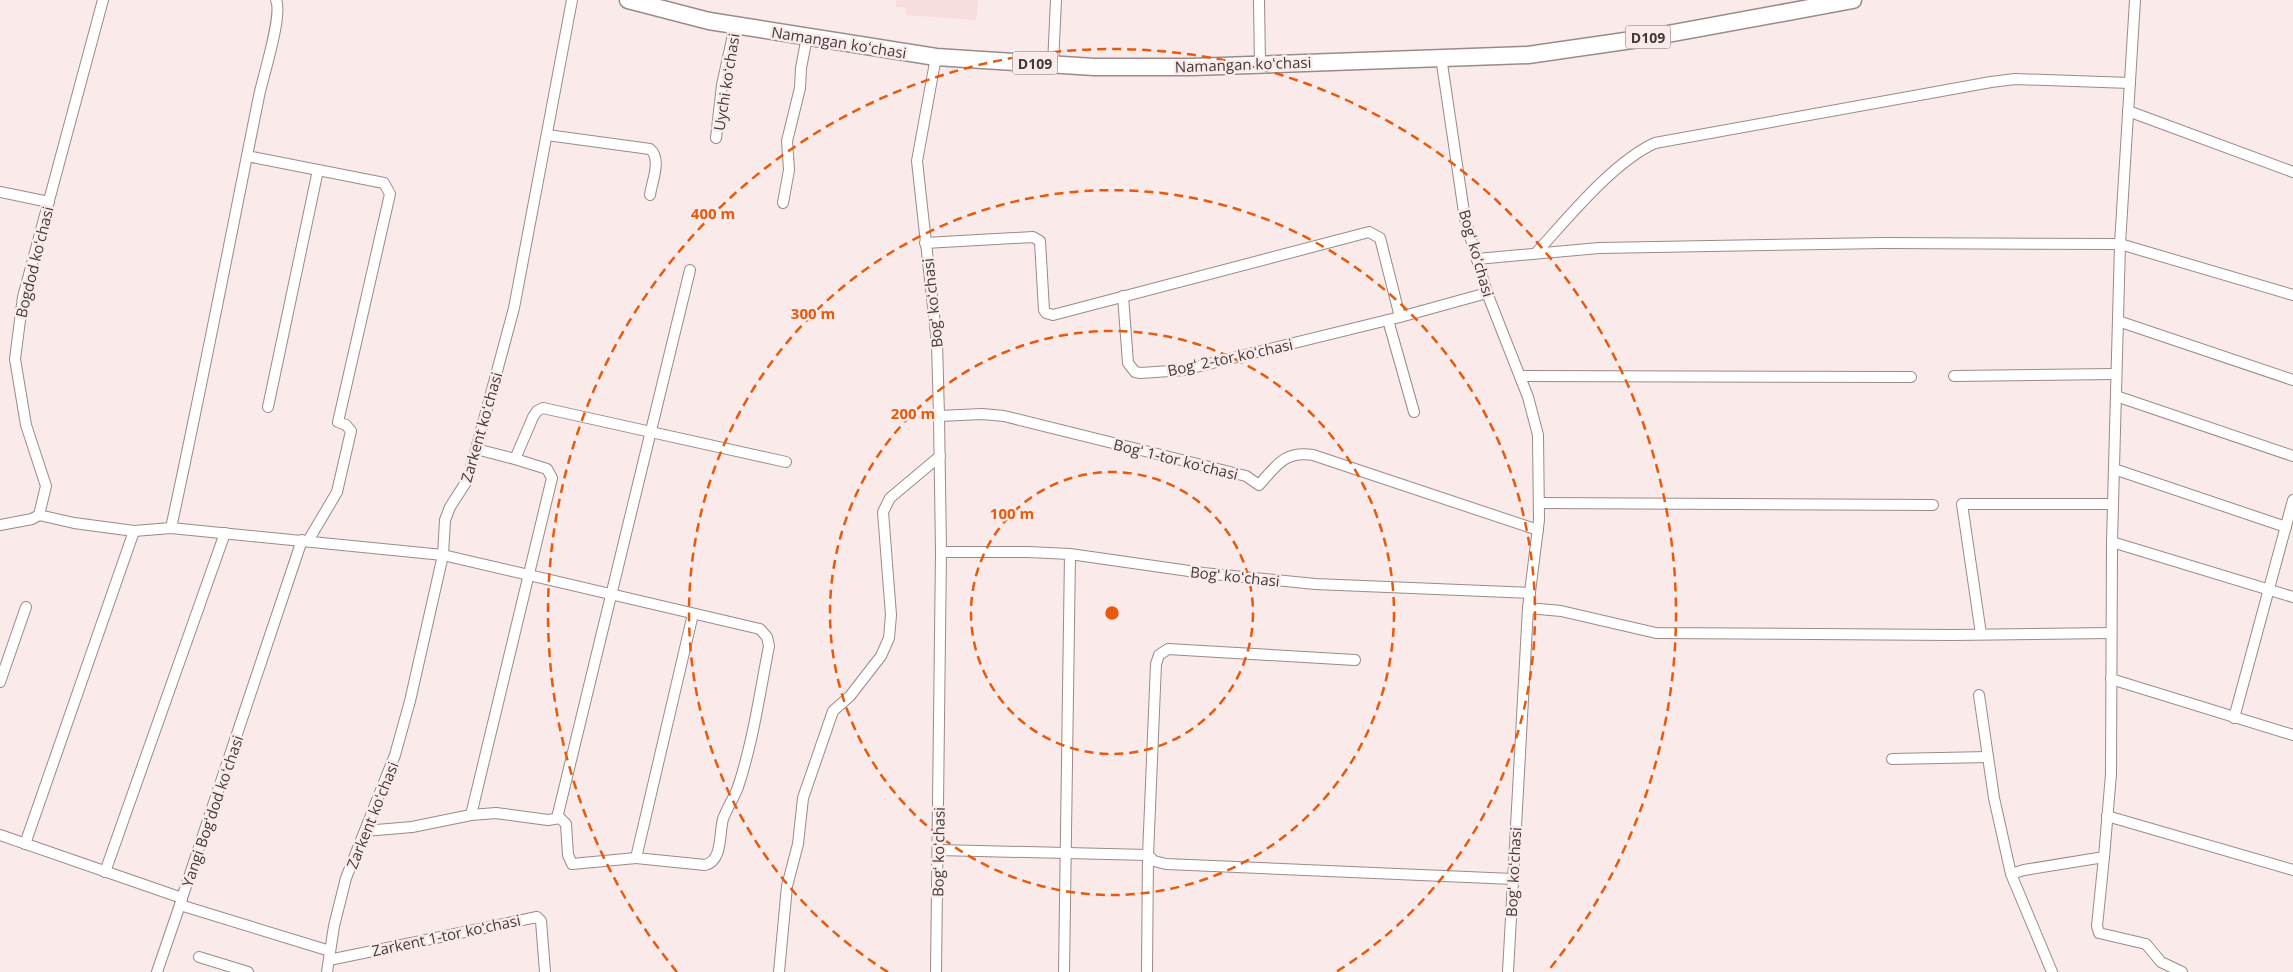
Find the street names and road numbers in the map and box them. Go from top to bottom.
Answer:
street label: Namangan koʻchasi [770,21,908,63]
road number: D109 [1626,26,1670,48]
street label: Uychi koʻchasi [708,32,744,132]
road number: D109 [1012,52,1058,74]
street label: Namangan koʻchasi [1174,52,1312,76]
street label: Bogdod koʻchasi [11,204,57,320]
street label: Bogʻ koʻchasi [1455,207,1499,299]
street label: Bogʻ koʻchasi [917,257,947,349]
street label: Bogʻ 2-tor koʻchasi [1165,334,1295,380]
street label: Zarkent koʻchasi [456,370,506,484]
street label: Bogʻ 1-tor koʻchasi [1112,434,1240,484]
street label: Bogʻ koʻchasi [1189,561,1281,591]
street label: Yangi Bogʻdod koʻchasi [177,733,247,889]
street label: Zarkent koʻchasi [341,759,403,871]
street label: Bogʻ koʻchasi [927,807,949,897]
street label: Bogʻ koʻchasi [1501,827,1525,917]
street label: Zarkent 1-tor koʻchasi [370,909,522,961]

